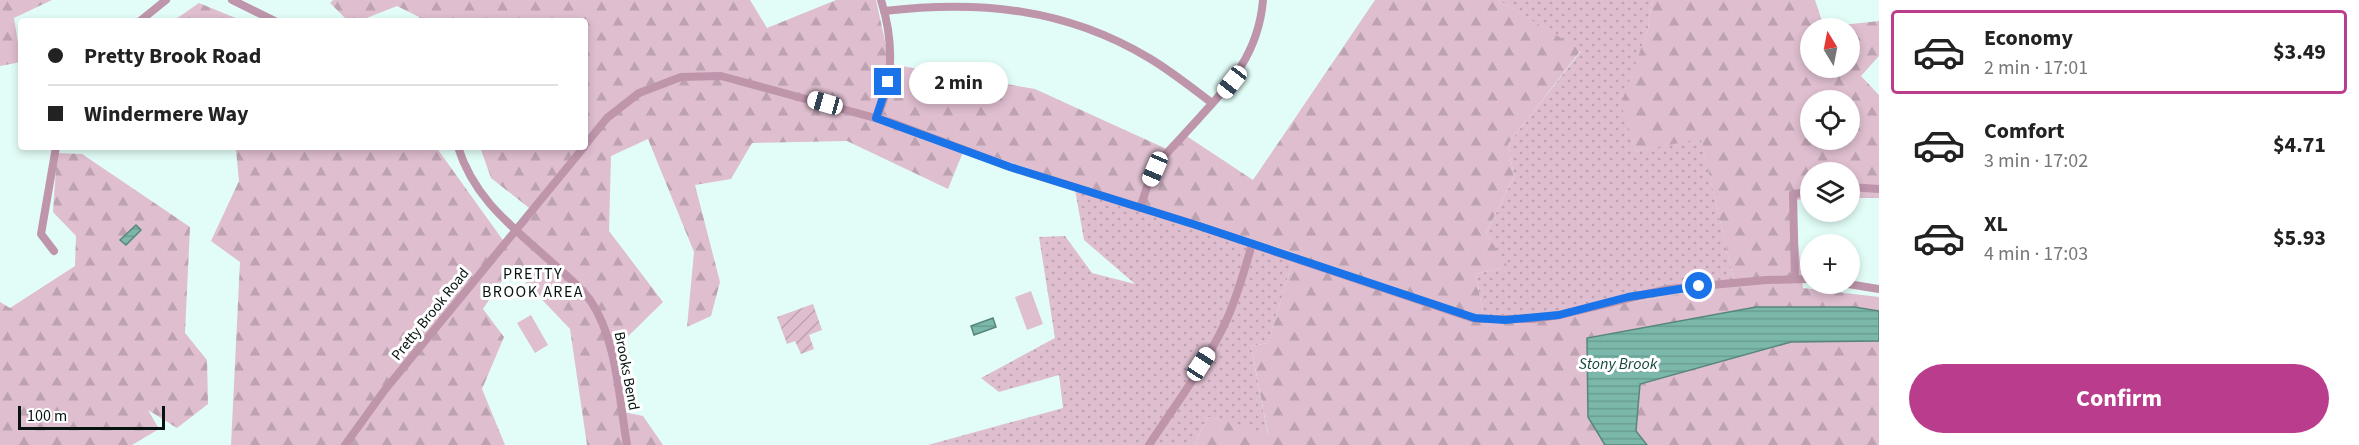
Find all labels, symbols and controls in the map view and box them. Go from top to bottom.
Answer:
north arrow [1800,18,1860,78]
map controls [1800,18,1860,294]
text: Economy [1984,22,2073,54]
icon: car [1912,25,1966,79]
text: $3.49 [2273,36,2326,68]
text: Pretty Brook Road [84,40,261,72]
text: 2 min · 17:01 [1984,54,2088,82]
callout: 2 min [909,61,1008,103]
car [1214,62,1250,102]
route end [874,68,901,95]
text: 2 min [934,69,983,97]
car [805,89,845,117]
button: locate [1800,90,1860,150]
text: Windermere Way [84,98,249,130]
text: Comfort [1984,115,2065,147]
icon: car [1912,118,1966,172]
text: $4.71 [2273,129,2326,161]
text: 3 min · 17:02 [1984,147,2088,175]
car [1140,149,1170,189]
button: layers [1800,162,1860,222]
text: XL [1984,208,2008,240]
icon: car [1912,211,1966,265]
text: $5.93 [2273,222,2326,254]
button: + [1800,234,1860,294]
text: 4 min · 17:03 [1984,240,2088,268]
district label: PRETTY BROOK AREA [482,263,584,303]
street label: Pretty Brook Road [387,264,474,365]
route start [1685,272,1712,299]
street label: Brooks Bend [609,330,644,412]
car [1184,344,1218,384]
water label: Stony Brook [1579,353,1658,375]
button: Confirm [1909,364,2329,433]
scale bar [18,403,165,430]
text: 100 m [27,405,67,427]

